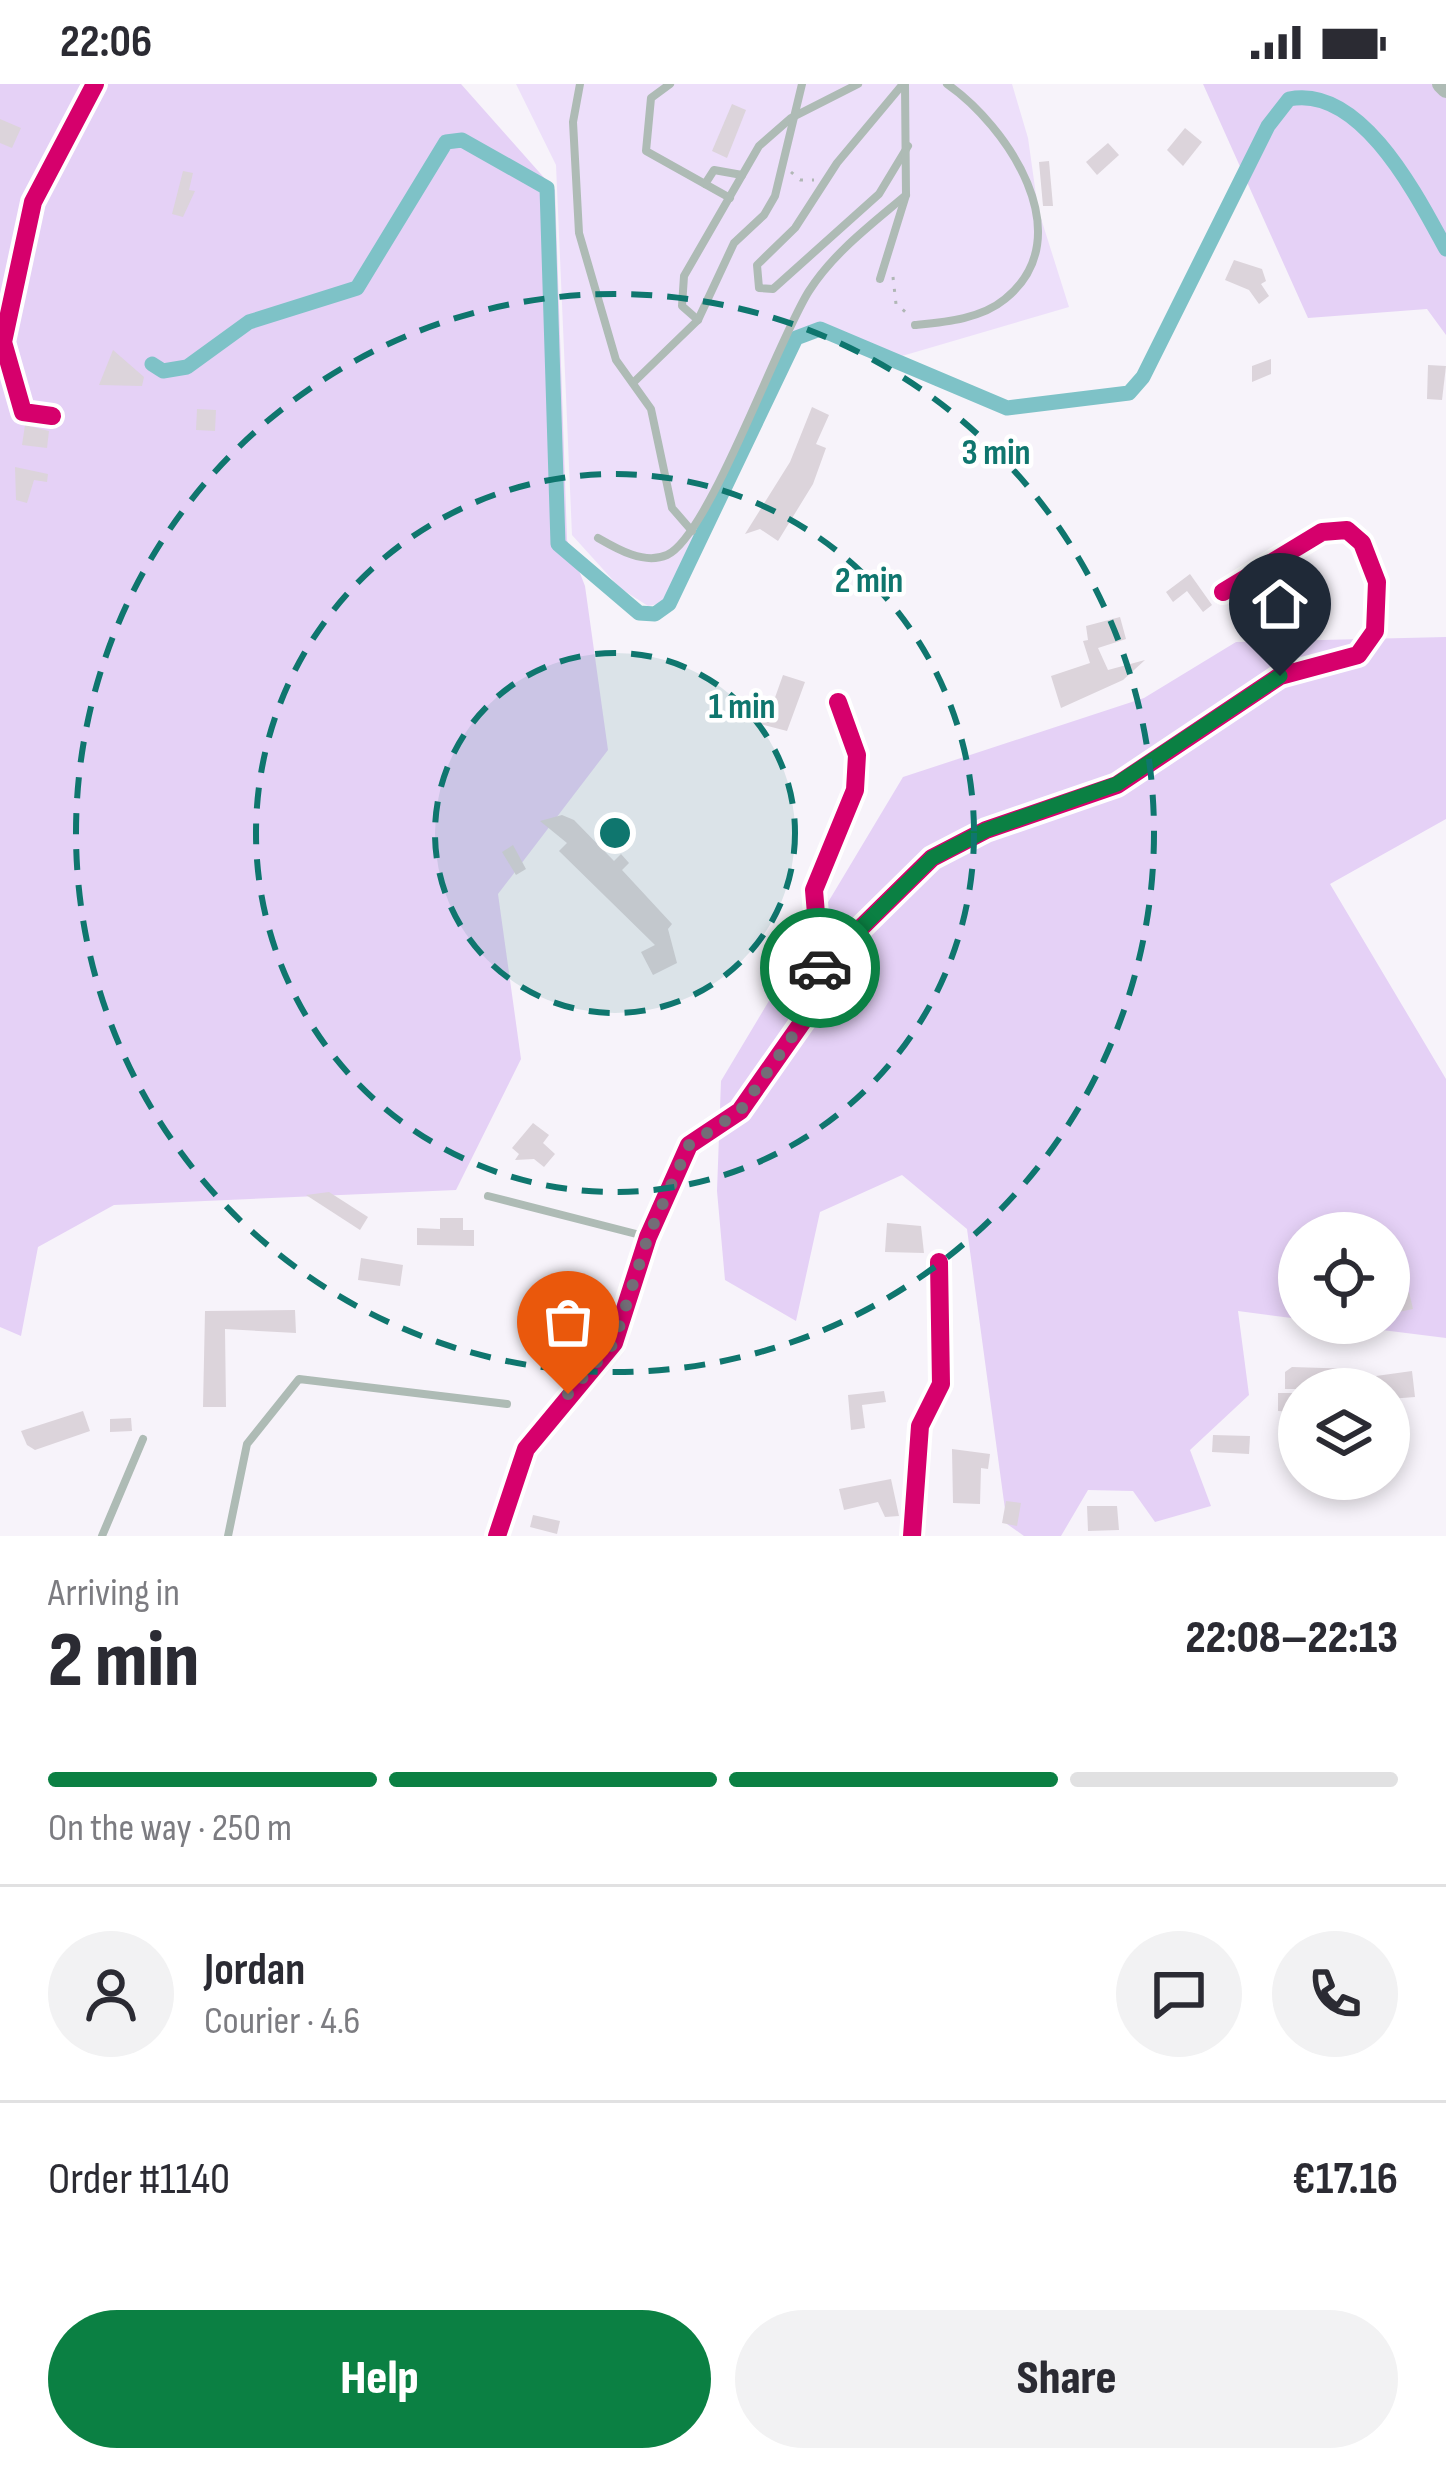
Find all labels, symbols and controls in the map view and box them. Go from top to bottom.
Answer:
text: 22:06 [60,15,152,70]
text: 3 min [962,432,1030,475]
pin [1229,553,1331,676]
text: 2 min [835,560,903,603]
icon: home [1247,571,1313,637]
text: 1 min [709,686,775,729]
centre of rings [594,812,636,854]
courier [760,908,880,1028]
icon: car [787,935,853,1001]
map controls [1278,1212,1410,1500]
button: locate [1278,1212,1410,1344]
pin [517,1271,619,1394]
icon: bag [535,1289,601,1355]
button: layers [1278,1368,1410,1500]
text: Arriving in [48,1570,180,1617]
text: 22:08–22:13 [1186,1611,1398,1666]
text: 2 min [48,1615,199,1708]
text: On the way · 250 m [48,1805,292,1852]
button: person [48,1931,174,2057]
button: chat [1116,1931,1242,2057]
button: phone [1272,1931,1398,2057]
text: Jordan [204,1943,305,1998]
text: Courier · 4.6 [204,1998,360,2045]
text: Order #1140 [48,2152,230,2207]
text: €17.16 [1292,2152,1398,2207]
button: Help [48,2310,711,2448]
button: Share [735,2310,1398,2448]

